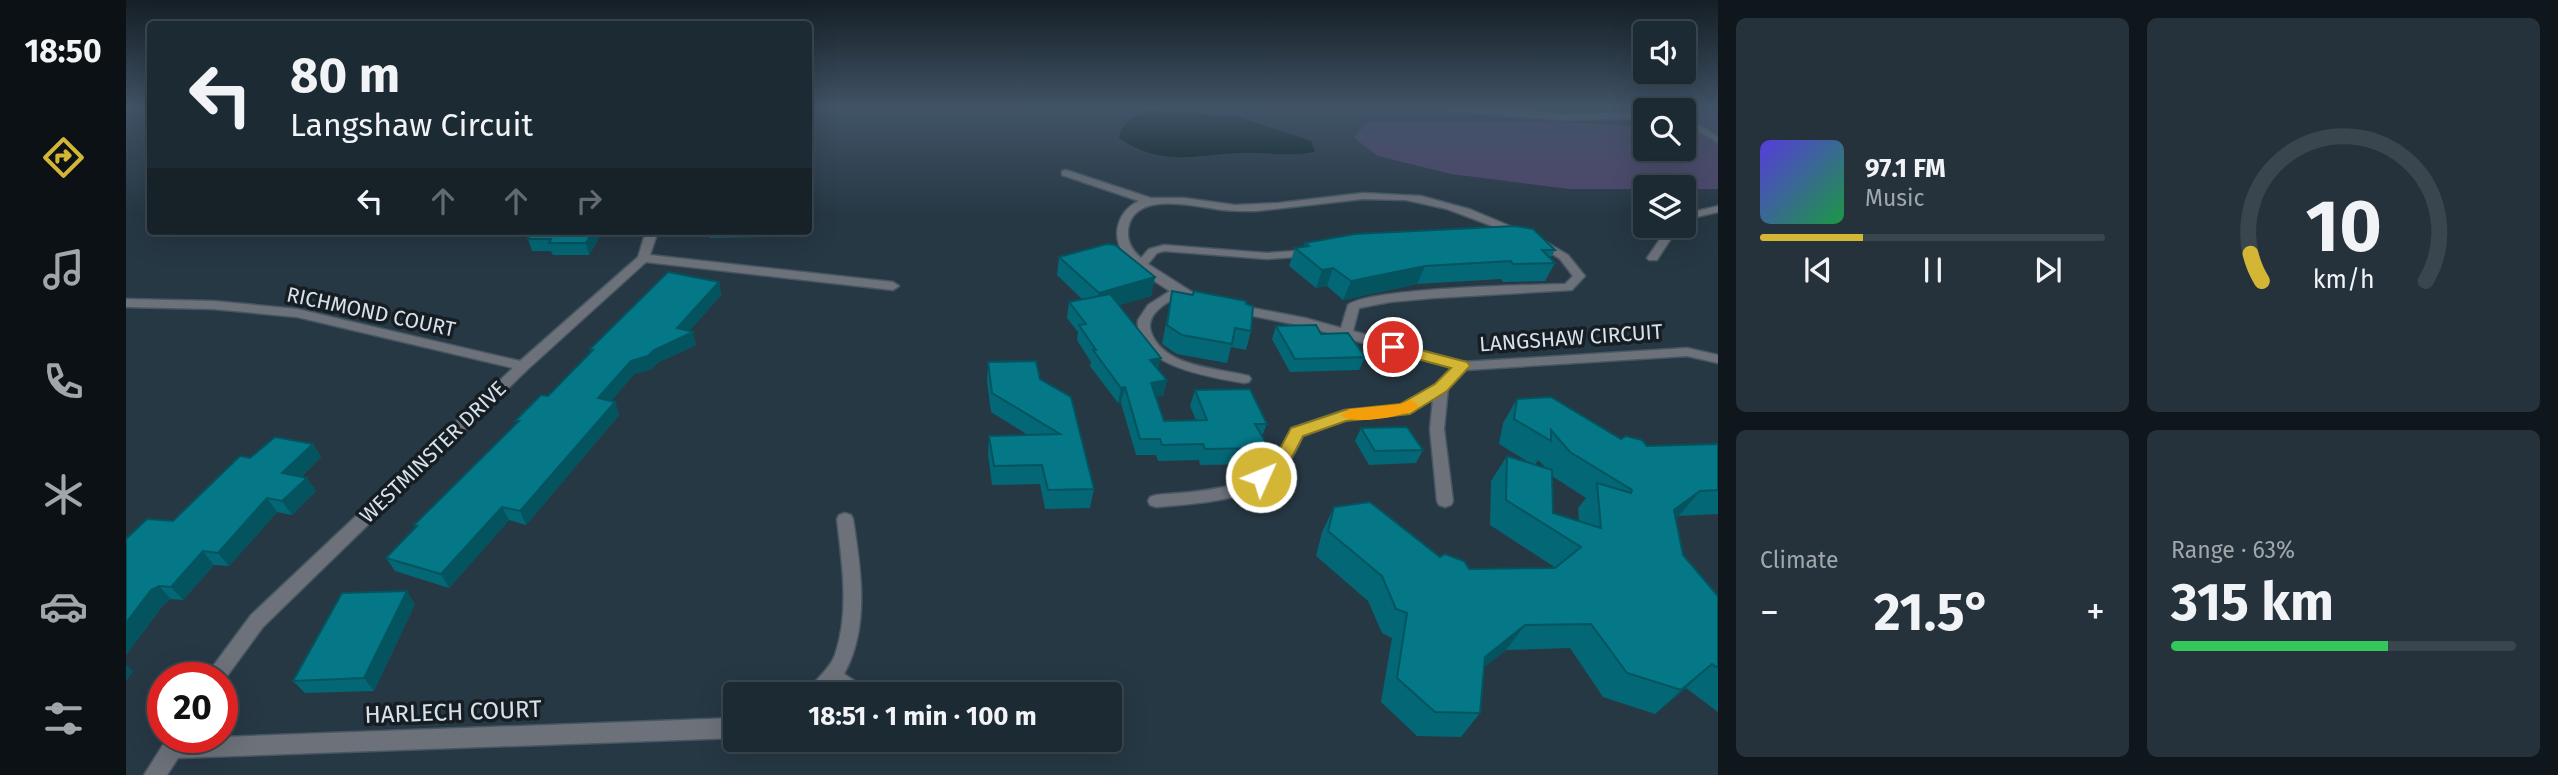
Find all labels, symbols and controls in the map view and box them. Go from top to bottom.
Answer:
map controls [1633,21,1696,238]
button: sound [1633,21,1696,84]
text: 18:50 [24,32,102,70]
text: 80 m [290,46,400,105]
icon: left [175,49,266,140]
button: search [1633,98,1696,161]
text: Langshaw Circuit [290,106,533,144]
icon: directions [39,133,88,182]
text: 97.1 FM [1865,153,1946,184]
button: layers [1633,175,1696,238]
icon: left [351,182,389,220]
icon: ahead [424,182,462,220]
icon: ahead [497,182,535,220]
icon: right [570,182,608,220]
text: 10 [2305,183,2382,270]
text: Music [1865,184,1925,212]
icon: music [39,245,88,294]
icon: previous [1799,251,1837,289]
icon: pause [1914,251,1952,289]
icon: next [2029,251,2067,289]
text: km/h [2313,265,2374,295]
street label: RICHMOND COURT [284,281,458,343]
pin [1363,317,1423,377]
street label: LANGSHAW CIRCUIT [1478,319,1664,357]
icon: arrive [1374,328,1412,366]
icon: phone [39,357,88,406]
street label: WESTMINSTER DRIVE [354,375,512,529]
position arrow [1224,440,1298,514]
icon: climate [39,470,88,519]
text: Range · 63% [2171,536,2295,564]
text: Climate [1760,546,1839,574]
text: 315 km [2171,571,2334,634]
text: 21.5° [1874,581,1991,644]
icon: car [39,582,88,631]
text: − [1760,589,1779,635]
text: + [2086,589,2105,635]
speed limit sign: 20 [147,662,238,753]
icon: filters [39,694,88,743]
street label: HARLECH COURT [364,695,543,729]
text: 18:51 · 1 min · 100 m [808,701,1037,732]

